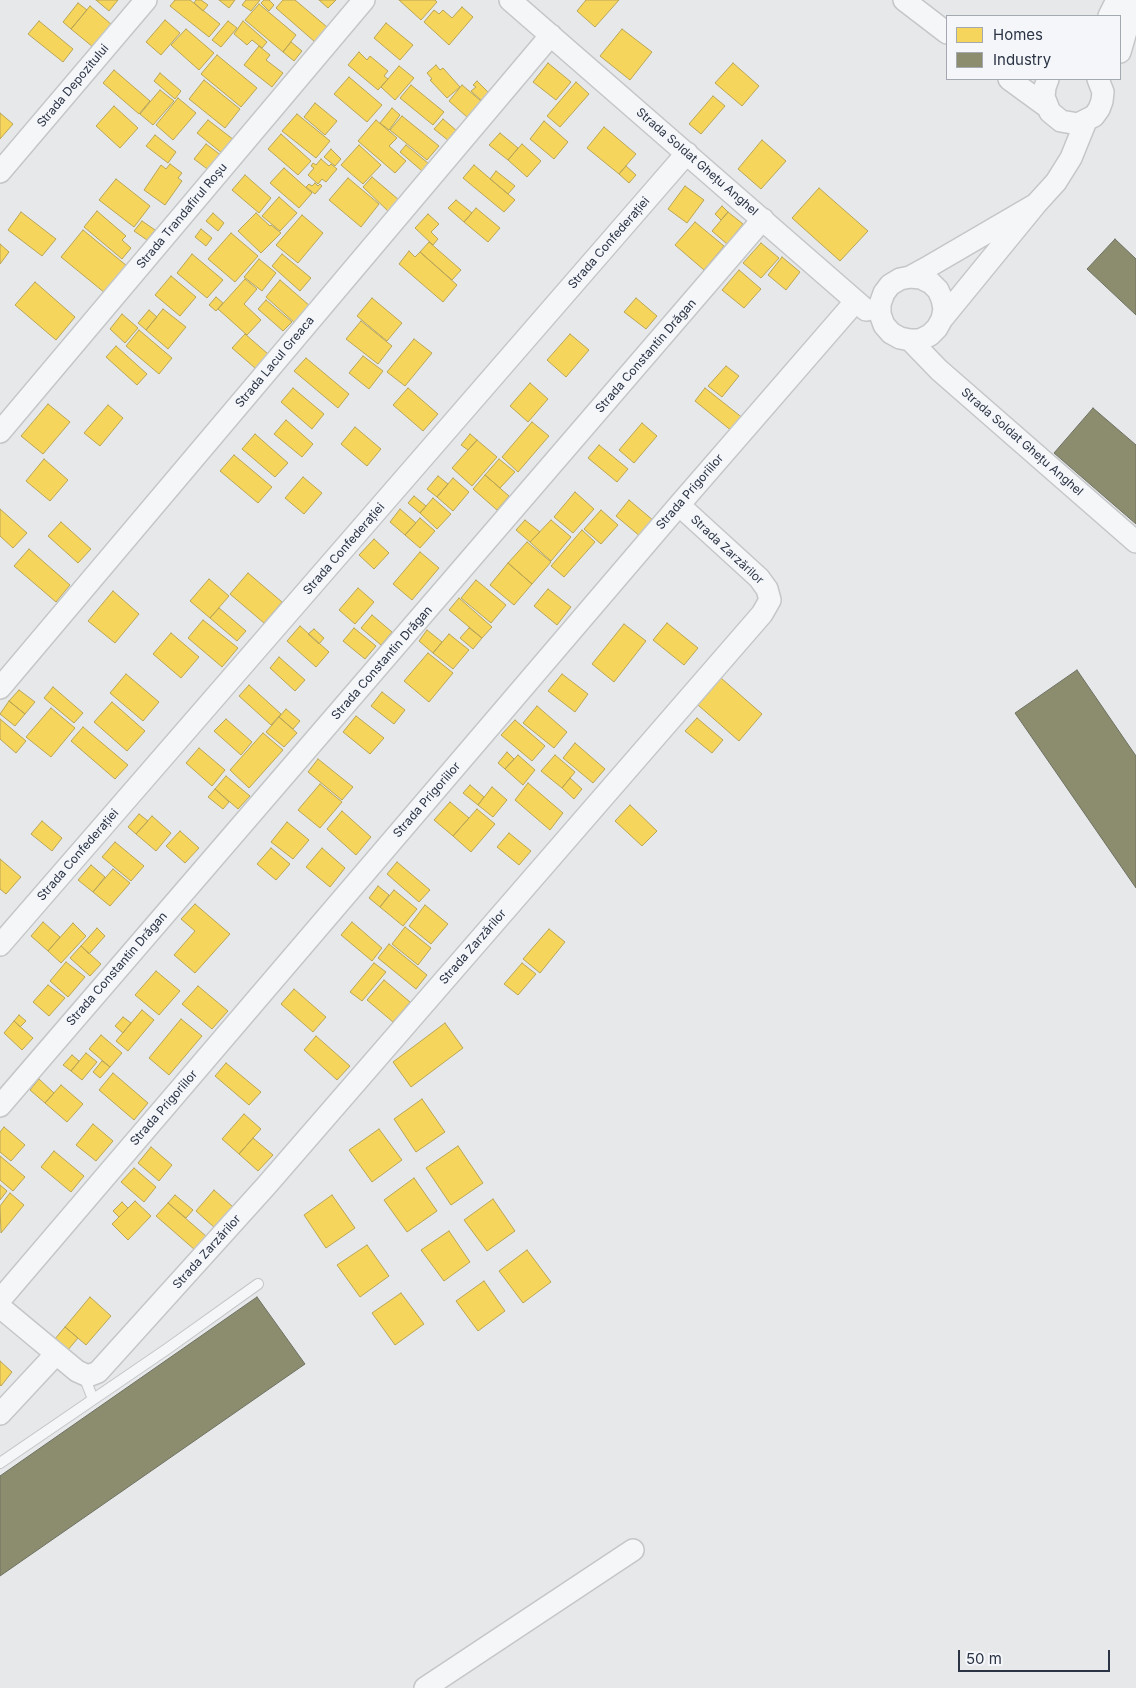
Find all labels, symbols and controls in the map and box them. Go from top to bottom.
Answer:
legend [946,15,1121,80]
text: Homes [993,25,1043,44]
street label: Strada Depozitului [34,42,112,130]
text: Industry [993,50,1051,69]
street label: Strada Soldat Ghețu Anghel [633,105,761,219]
street label: Strada Trandafirul Roșu [134,160,230,272]
street label: Strada Confederației [565,194,653,292]
street label: Strada Constantin Drăgan [593,296,699,416]
street label: Strada Lacul Greaca [233,313,317,411]
street label: Strada Soldat Ghețu Anghel [958,385,1086,499]
street label: Strada Prigoriilor [653,451,727,533]
street label: Strada Confederației [300,500,388,598]
street label: Strada Zarzărilor [687,512,767,588]
street label: Strada Constantin Drăgan [329,603,435,723]
street label: Strada Prigoriilor [390,759,464,841]
street label: Strada Confederației [34,806,122,904]
street label: Strada Zarzărilor [436,907,510,987]
street label: Strada Constantin Drăgan [64,909,170,1029]
street label: Strada Prigoriilor [127,1067,201,1149]
street label: Strada Zarzărilor [170,1212,244,1292]
scale bar [961,1640,1114,1672]
text: 50 m [966,1649,1002,1668]

